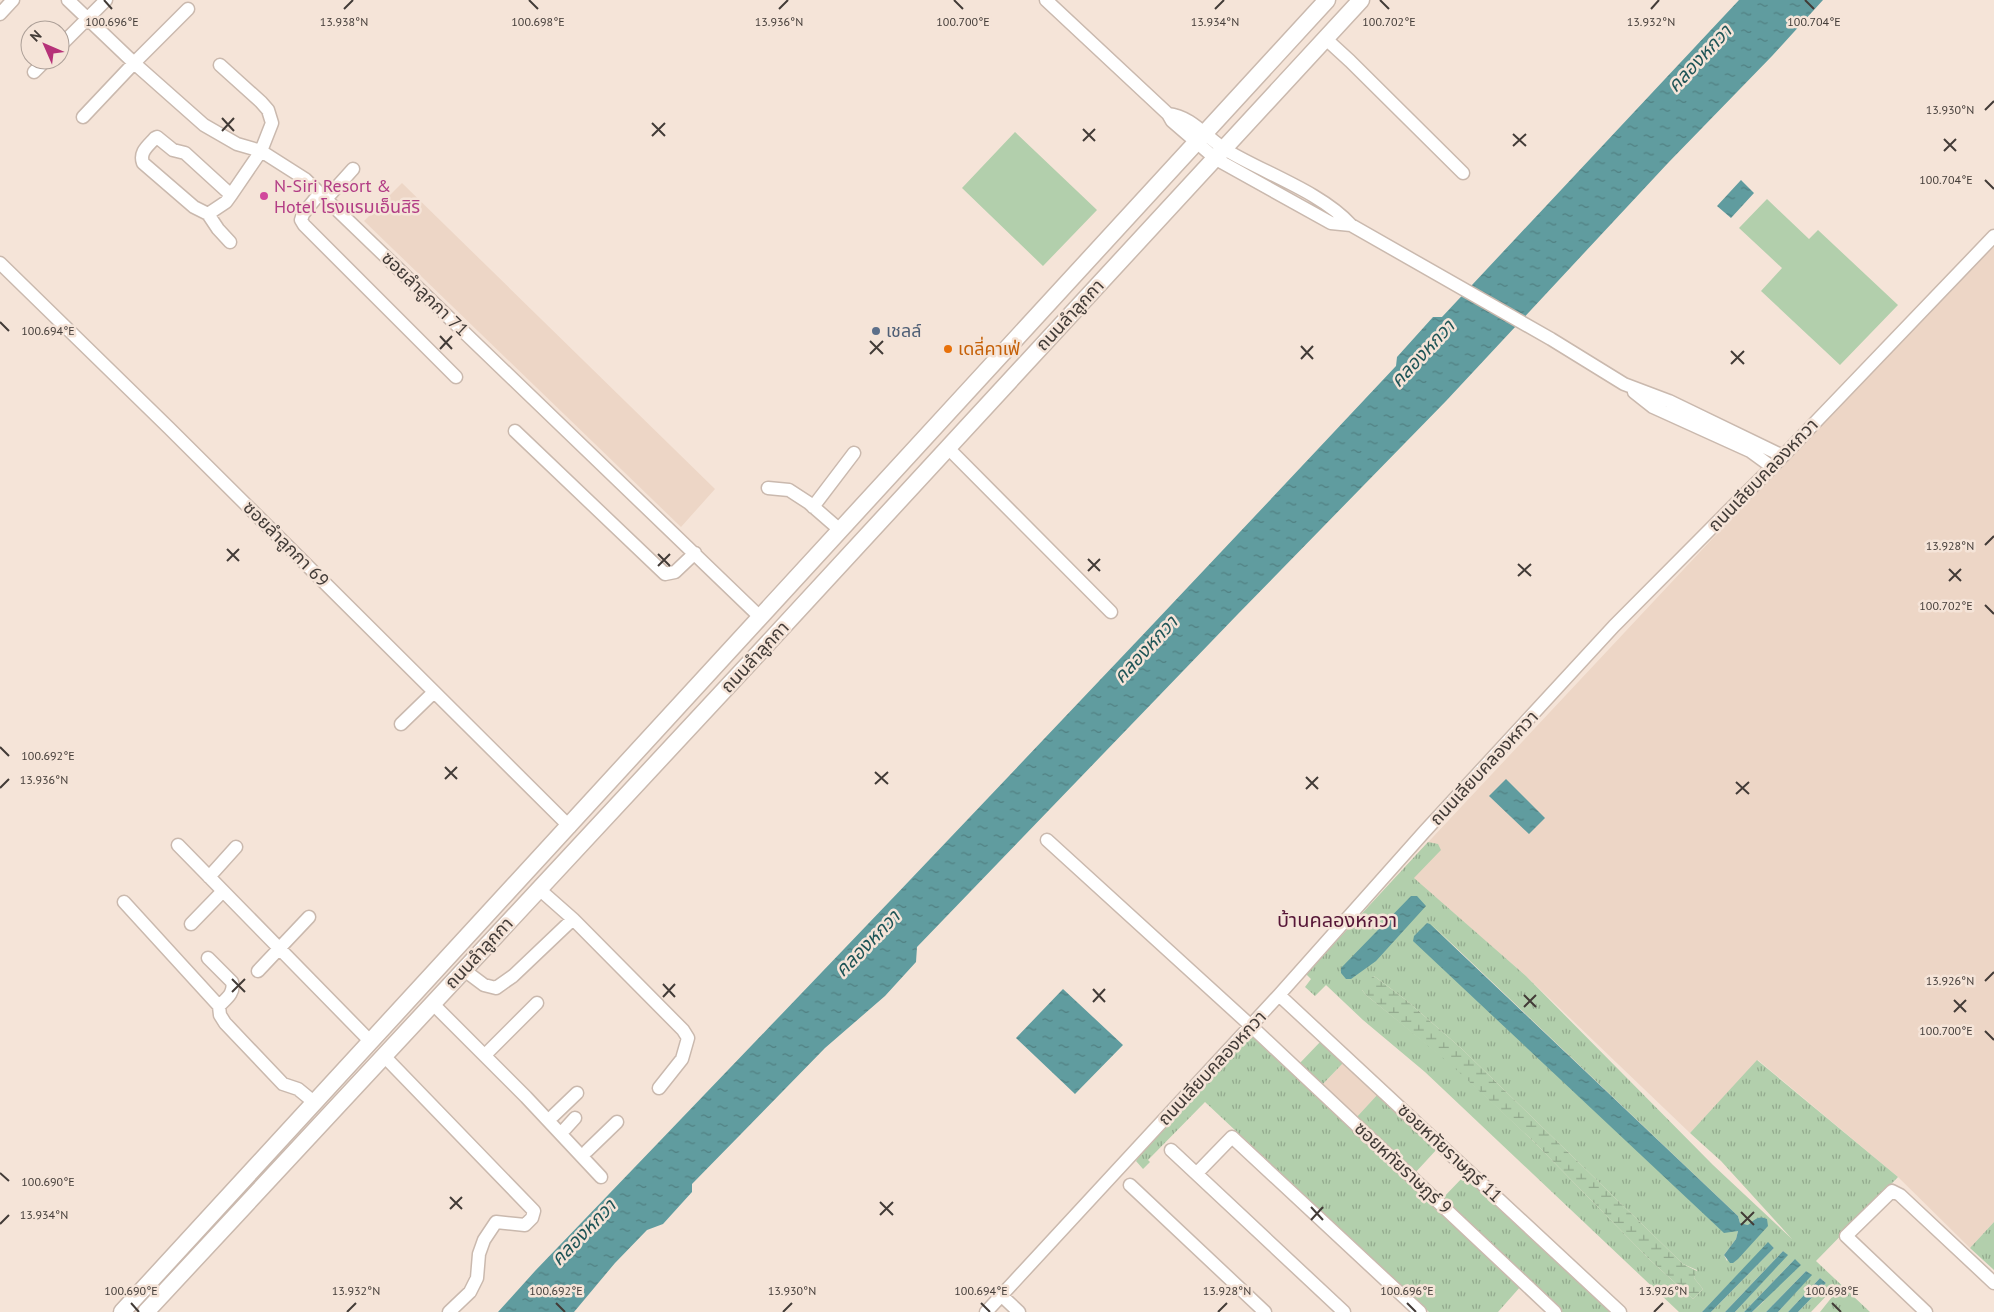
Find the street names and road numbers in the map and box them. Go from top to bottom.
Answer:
street label: ซอยลำลูกกา 71 [376,246,474,342]
street label: ถนนลำลูกกา [1031,274,1109,356]
street label: ถนนเลียบคลองหกวา [1703,413,1823,536]
street label: ซอยลำลูกกา 69 [238,496,334,592]
street label: ถนนลำลูกกา [716,616,794,698]
street label: ถนนเลียบคลองหกวา [1425,705,1543,830]
street label: ถนนลำลูกกา [440,912,518,994]
street label: ถนนเลียบคลองหกวา [1153,1005,1271,1130]
street label: ซอยหทัยราษฎร์ 11 [1393,1098,1508,1207]
street label: ซอยหทัยราษฎร์ 9 [1350,1117,1457,1219]

